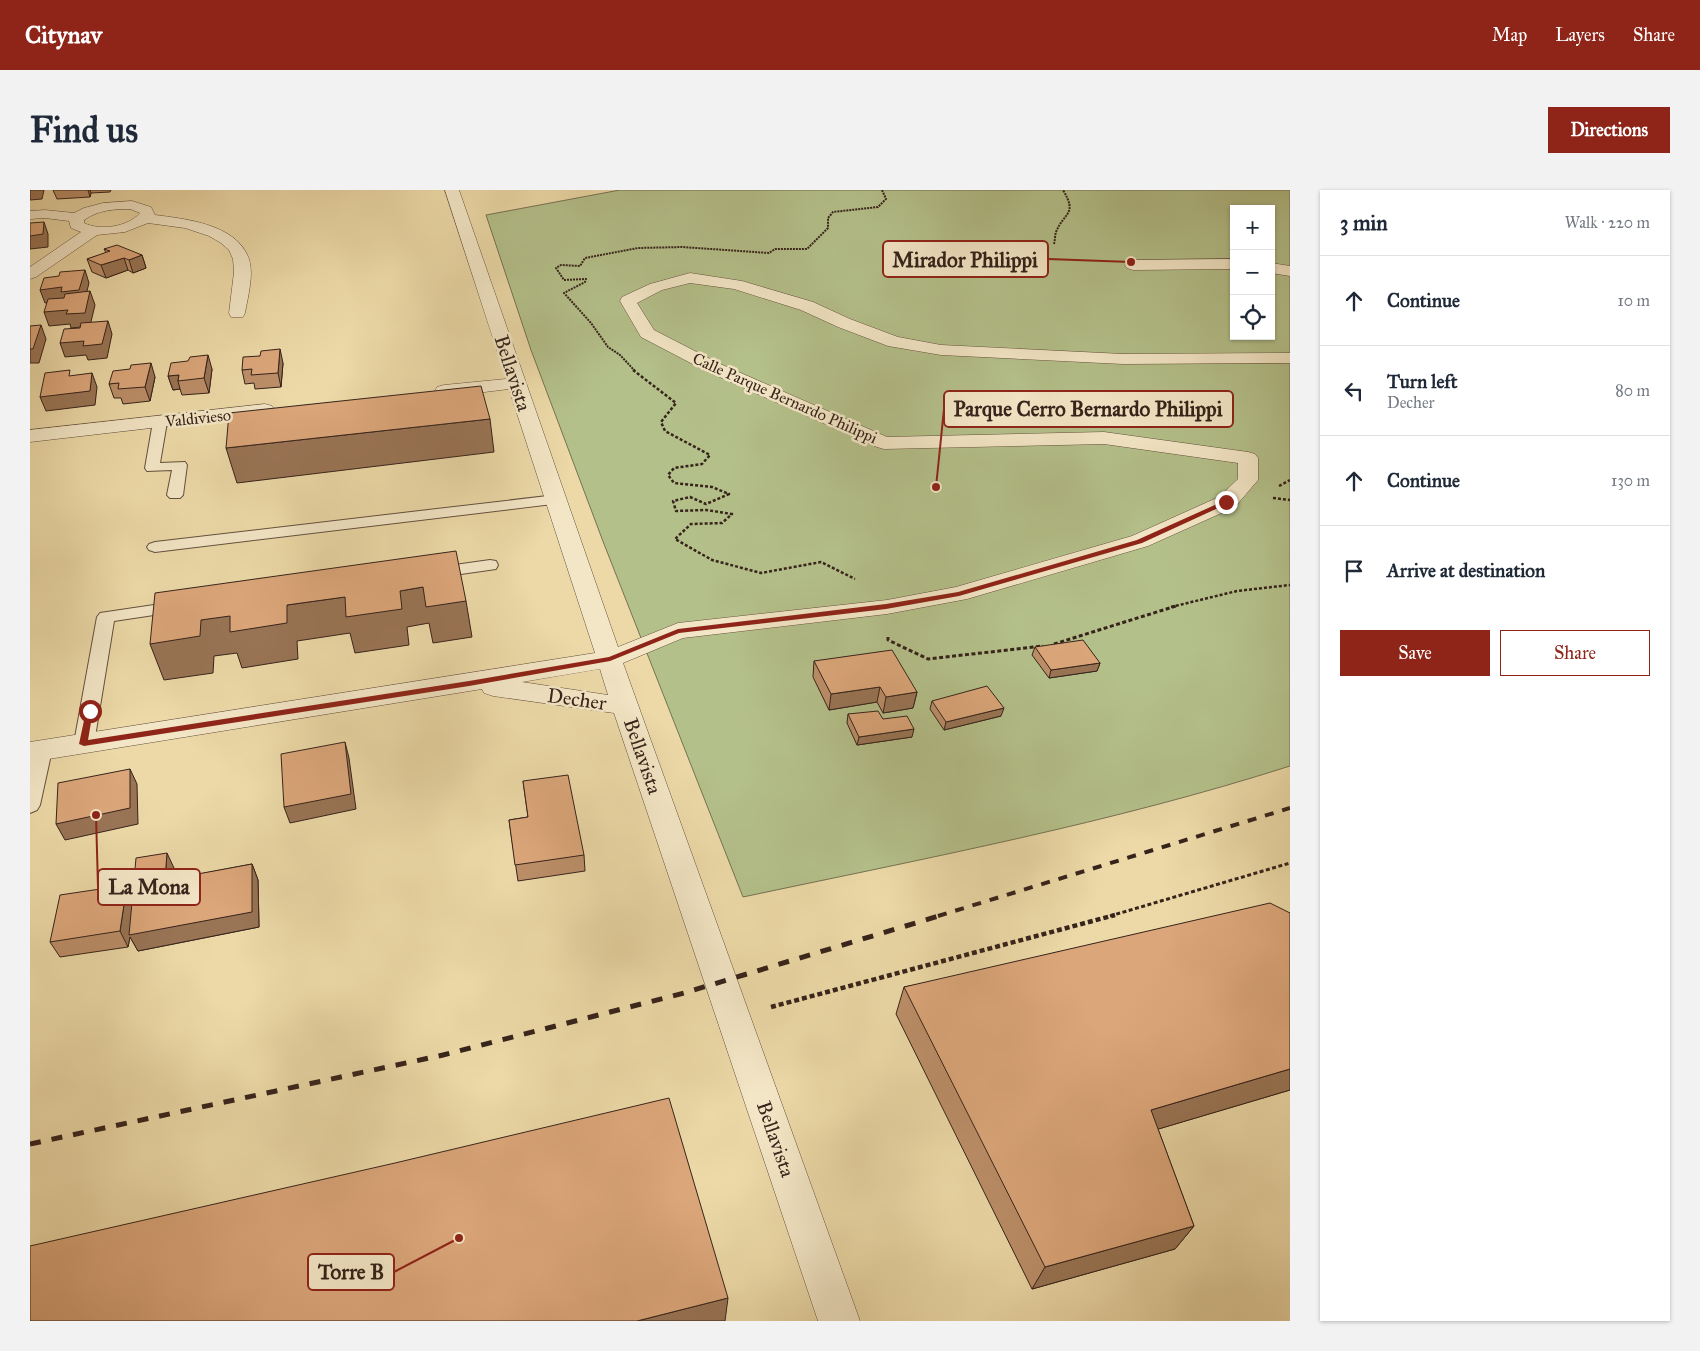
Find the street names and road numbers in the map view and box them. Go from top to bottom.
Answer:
street label: Bellavista [489,332,537,415]
street label: Calle Parque Bernardo Philippi [689,349,881,449]
street label: Valdivieso [163,405,232,431]
street label: Decher [546,683,609,715]
street label: Bellavista [619,715,667,798]
street label: Bellavista [752,1098,800,1181]

